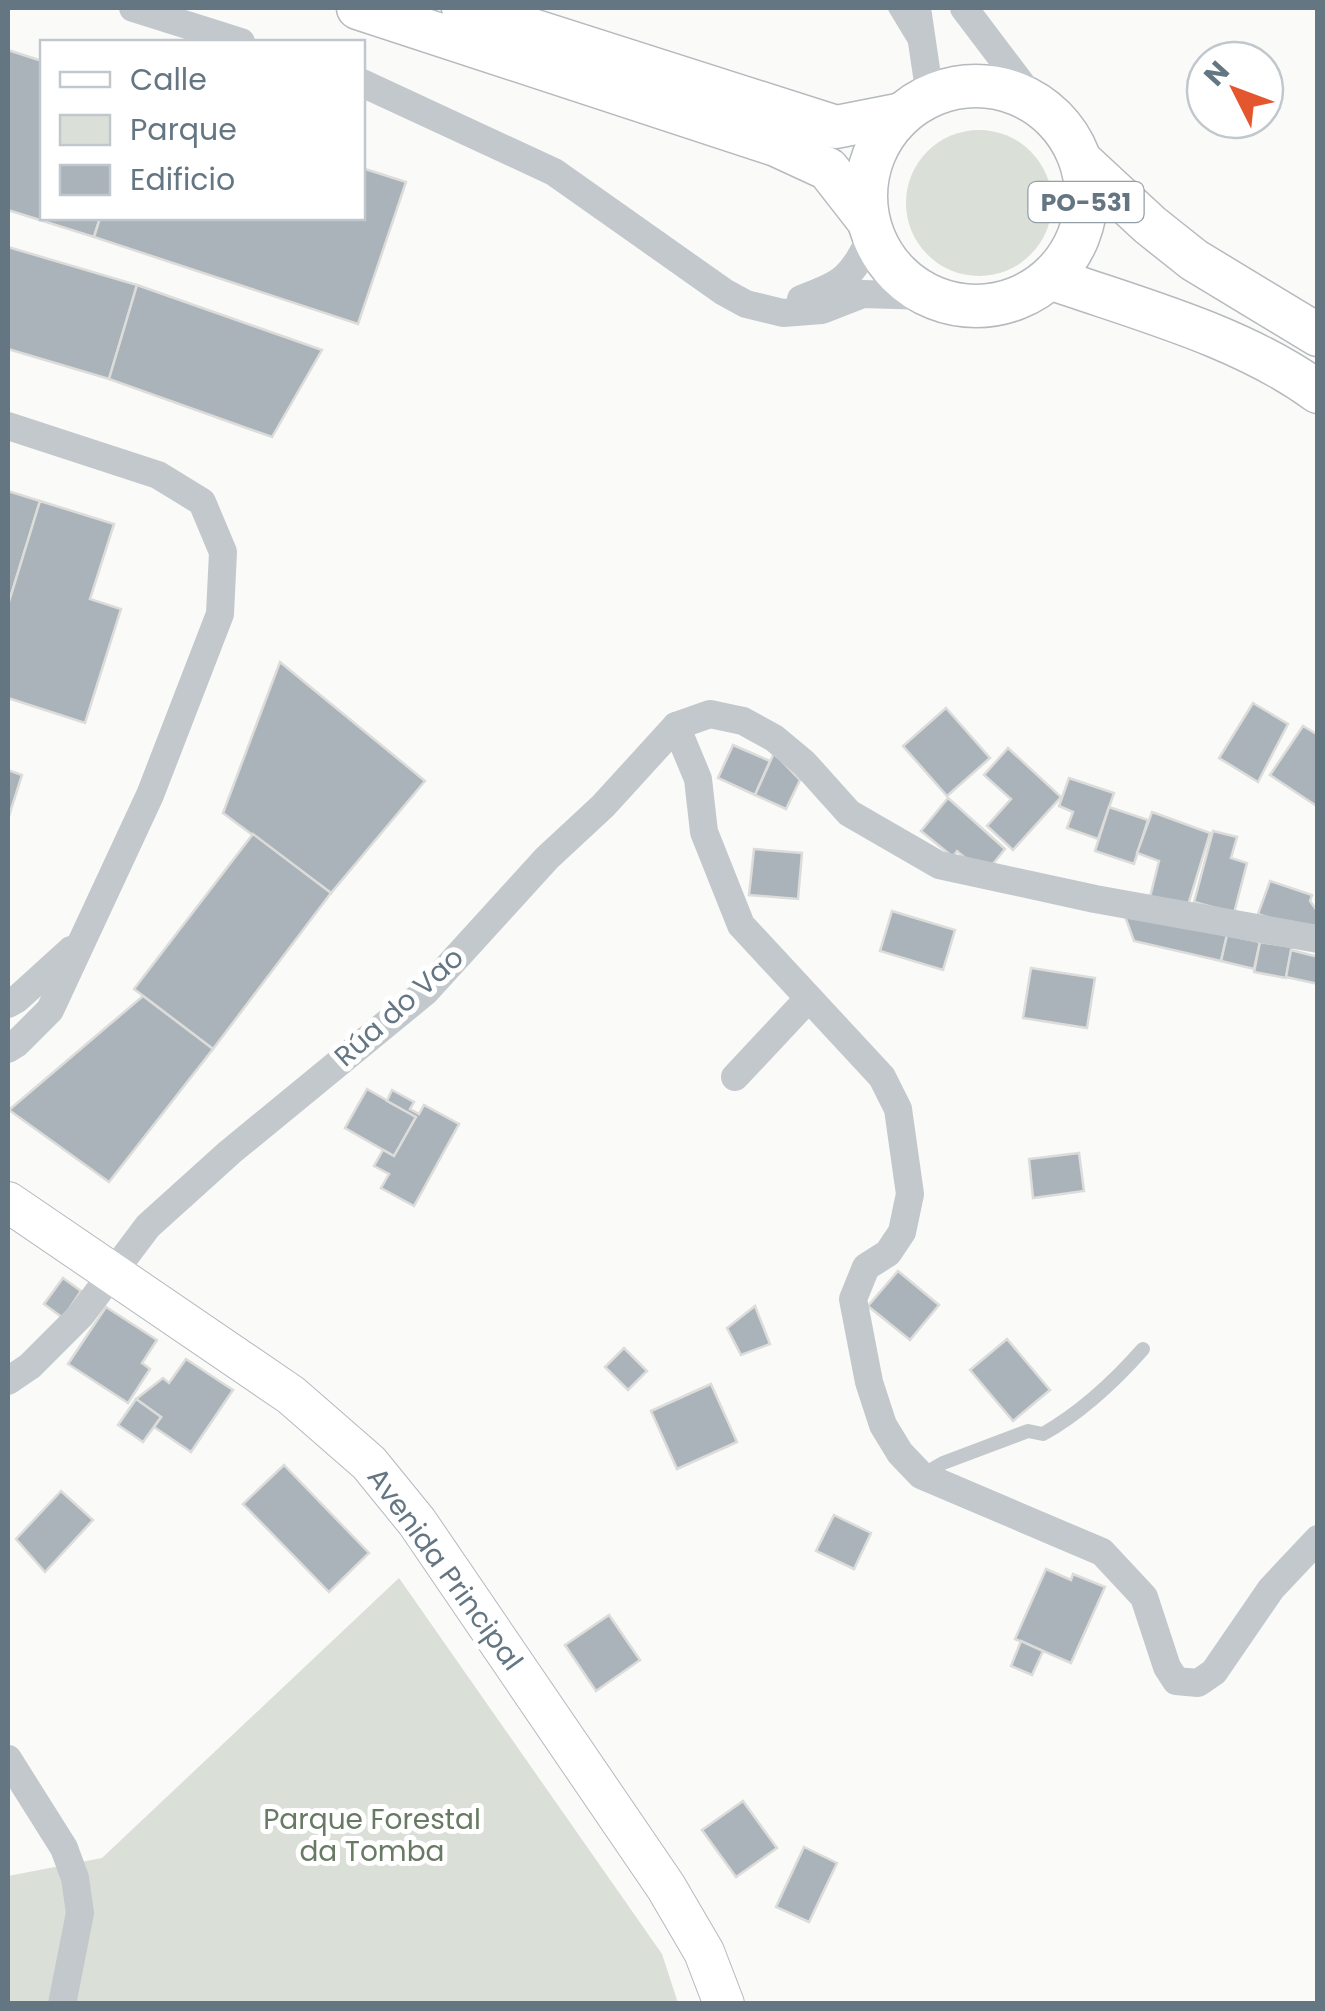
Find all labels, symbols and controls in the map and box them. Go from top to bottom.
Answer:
legend [40,40,365,220]
north arrow [1185,40,1285,140]
text: N [1195,53,1238,94]
text: Calle [130,58,207,101]
text: Parque [130,108,237,151]
text: Edificio [130,158,235,201]
road number: PO-531 [1028,182,1144,222]
street label: Rúa do Vao [326,938,472,1076]
street label: Avenida Principal [358,1460,532,1678]
park label: Parque Forestal da Tomba [263,1800,481,1871]

